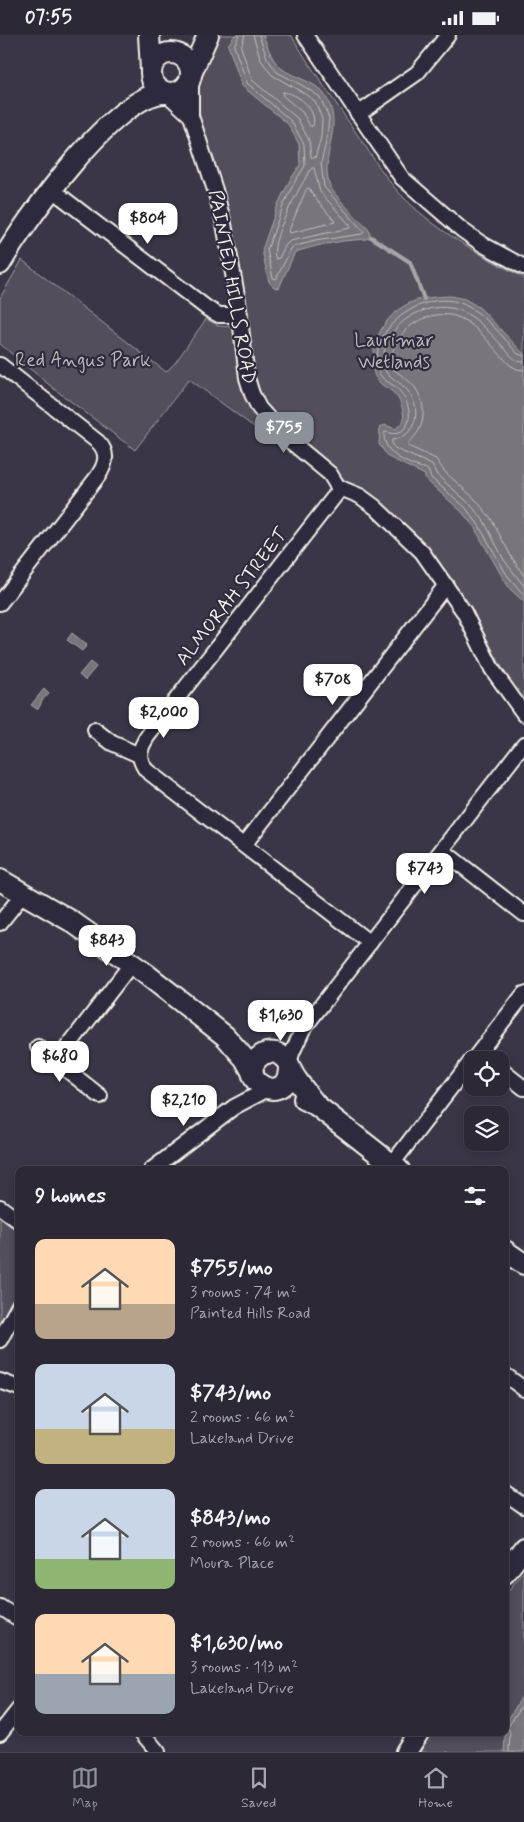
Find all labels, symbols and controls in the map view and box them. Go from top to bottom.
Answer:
text: 07:55 [25,5,72,30]
street label: PAINTED HILLS ROAD [203,188,261,386]
pin: $804 [118,203,178,245]
text: $804 [129,208,167,229]
park label: Laurimar Wetlands [354,328,434,375]
park label: Red Angus Park [15,348,151,374]
pin: $755 [254,411,314,454]
text: $755 [266,417,302,438]
street label: ALMORAH STREET [170,522,294,671]
pin: $708 [303,663,363,706]
text: $708 [315,669,351,690]
pin: $2,000 [123,697,205,739]
text: $2,000 [140,702,188,723]
pin: $743 [395,853,455,895]
text: $743 [407,858,443,879]
pin: $843 [77,925,137,967]
text: $843 [90,930,124,951]
pin: $1,630 [240,999,322,1042]
text: $1,630 [259,1005,303,1026]
pin: $680 [30,1041,90,1083]
text: $680 [42,1046,78,1067]
map controls [464,1051,509,1151]
button: locate [464,1051,509,1096]
pin: $2,210 [143,1085,225,1127]
text: $2,210 [162,1090,206,1111]
button: layers [464,1106,509,1151]
text: 9 homes [35,1182,106,1210]
icon: filters [461,1182,489,1210]
text: $755/mo [190,1254,273,1282]
icon: home [75,1259,135,1319]
text: 3 rooms · 74 m² [190,1282,297,1303]
text: Painted Hills Road [190,1303,310,1324]
text: $743/mo [190,1379,271,1407]
icon: home [75,1384,135,1444]
text: 2 rooms · 66 m² [190,1407,295,1428]
text: Lakeland Drive [190,1428,294,1449]
text: $843/mo [190,1504,270,1532]
icon: home [75,1509,135,1569]
text: 2 rooms · 66 m² [190,1532,295,1553]
text: Moura Place [190,1553,274,1574]
text: $1,630/mo [190,1629,283,1657]
icon: home [75,1634,135,1694]
text: 3 rooms · 113 m² [190,1657,298,1678]
text: Lakeland Drive [190,1678,294,1699]
tab: Map [71,1764,99,1812]
tab: Saved [241,1764,276,1812]
tab: Home [418,1764,453,1812]

